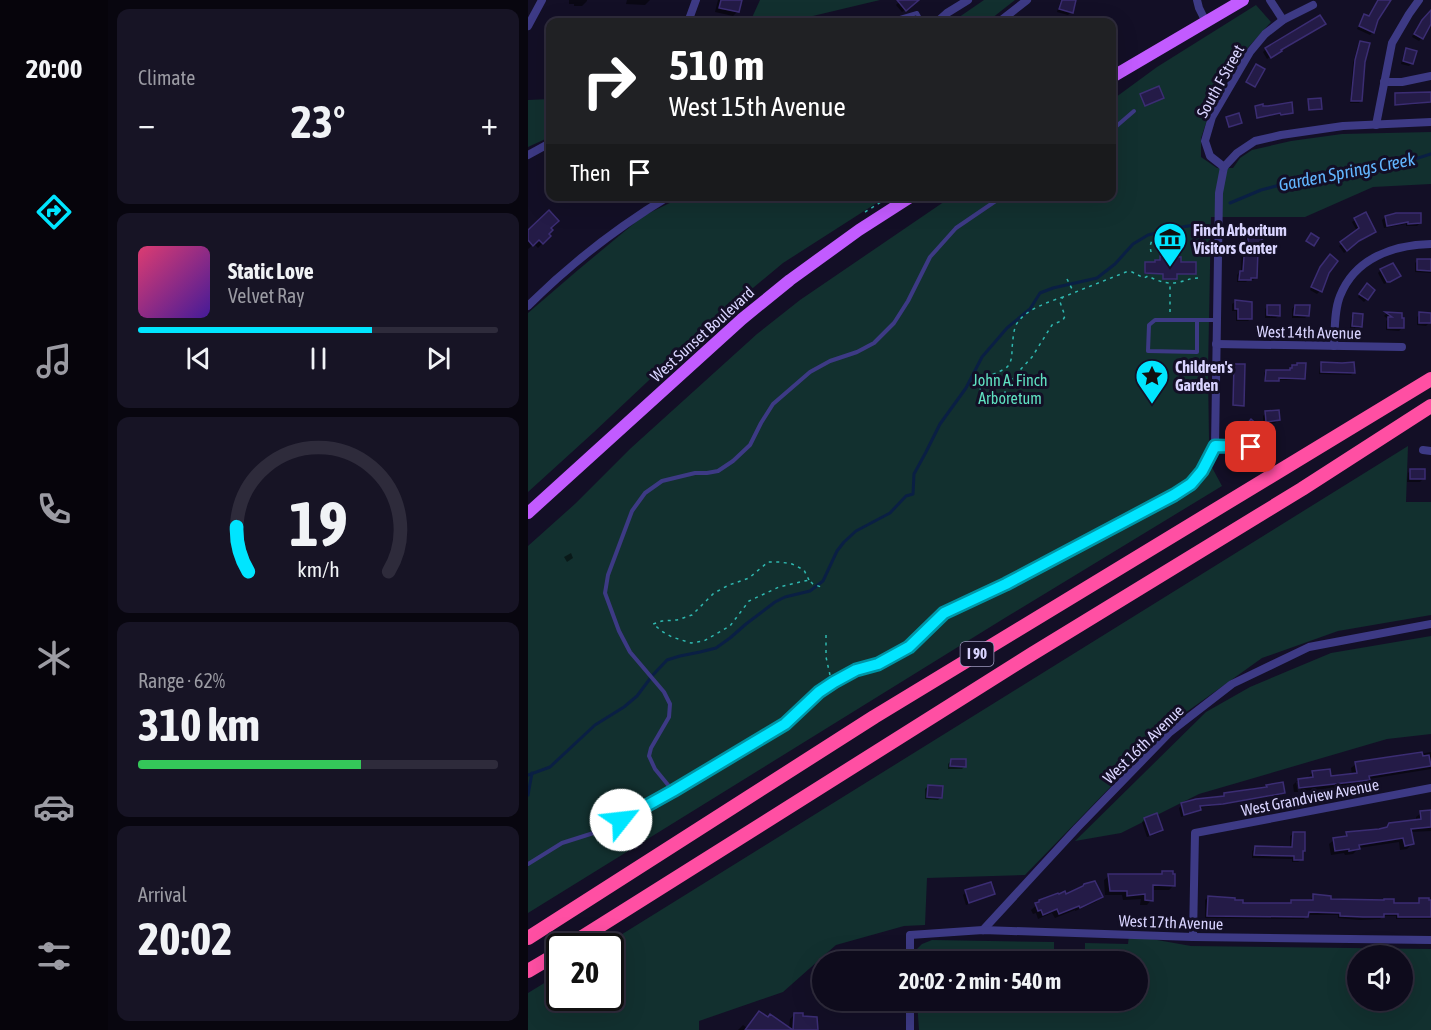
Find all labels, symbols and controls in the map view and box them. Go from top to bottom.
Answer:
text: 510 m [669,41,764,89]
street label: South F Street [1193,41,1248,120]
icon: right [570,42,648,120]
text: 20:00 [26,53,82,84]
text: Climate [138,66,195,89]
text: West 15th Avenue [669,91,846,122]
text: 23° [291,96,345,148]
text: − [138,104,155,142]
text: + [481,104,498,142]
water label: Garden Springs Creek [1277,148,1418,195]
icon: arrive [623,156,656,189]
text: Then [570,160,611,186]
icon: directions [33,191,75,233]
museum icon: Finch Arboritum Visitors Center [1152,221,1188,268]
place label: Finch Arboritum Visitors Center [1192,221,1287,257]
text: Static Love [228,258,314,284]
street label: West Sunset Boulevard [647,283,757,385]
text: Velvet Ray [228,284,305,307]
street label: West 14th Avenue [1256,322,1362,342]
icon: music [33,340,75,382]
icon: previous [182,342,215,375]
icon: pause [302,342,335,375]
icon: next [422,342,455,375]
place icon: Children's Garden [1134,358,1170,405]
place label: Children's Garden [1175,358,1233,394]
park label: John A. Finch Arboretum [973,371,1047,407]
pin [1225,421,1276,472]
icon: arrive [1234,430,1267,463]
icon: phone [33,488,75,530]
text: 19 [289,488,347,559]
text: km/h [297,557,339,582]
icon: climate [33,637,75,679]
road number: I 90 [960,642,994,666]
text: Range · 62% [138,669,225,692]
text: 310 km [138,699,260,751]
street label: West 16th Avenue [1099,701,1187,787]
street label: West Grandview Avenue [1240,775,1380,819]
icon: car [33,786,75,828]
position arrow [589,788,653,852]
text: Arrival [138,883,187,906]
street label: West 17th Avenue [1118,911,1224,933]
text: 20:02 [138,913,232,965]
speed limit sign: 20 [546,933,624,1011]
icon: filters [33,935,75,977]
map controls [1347,945,1413,1011]
button: sound [1347,945,1413,1011]
text: 20:02 · 2 min · 540 m [899,968,1061,994]

